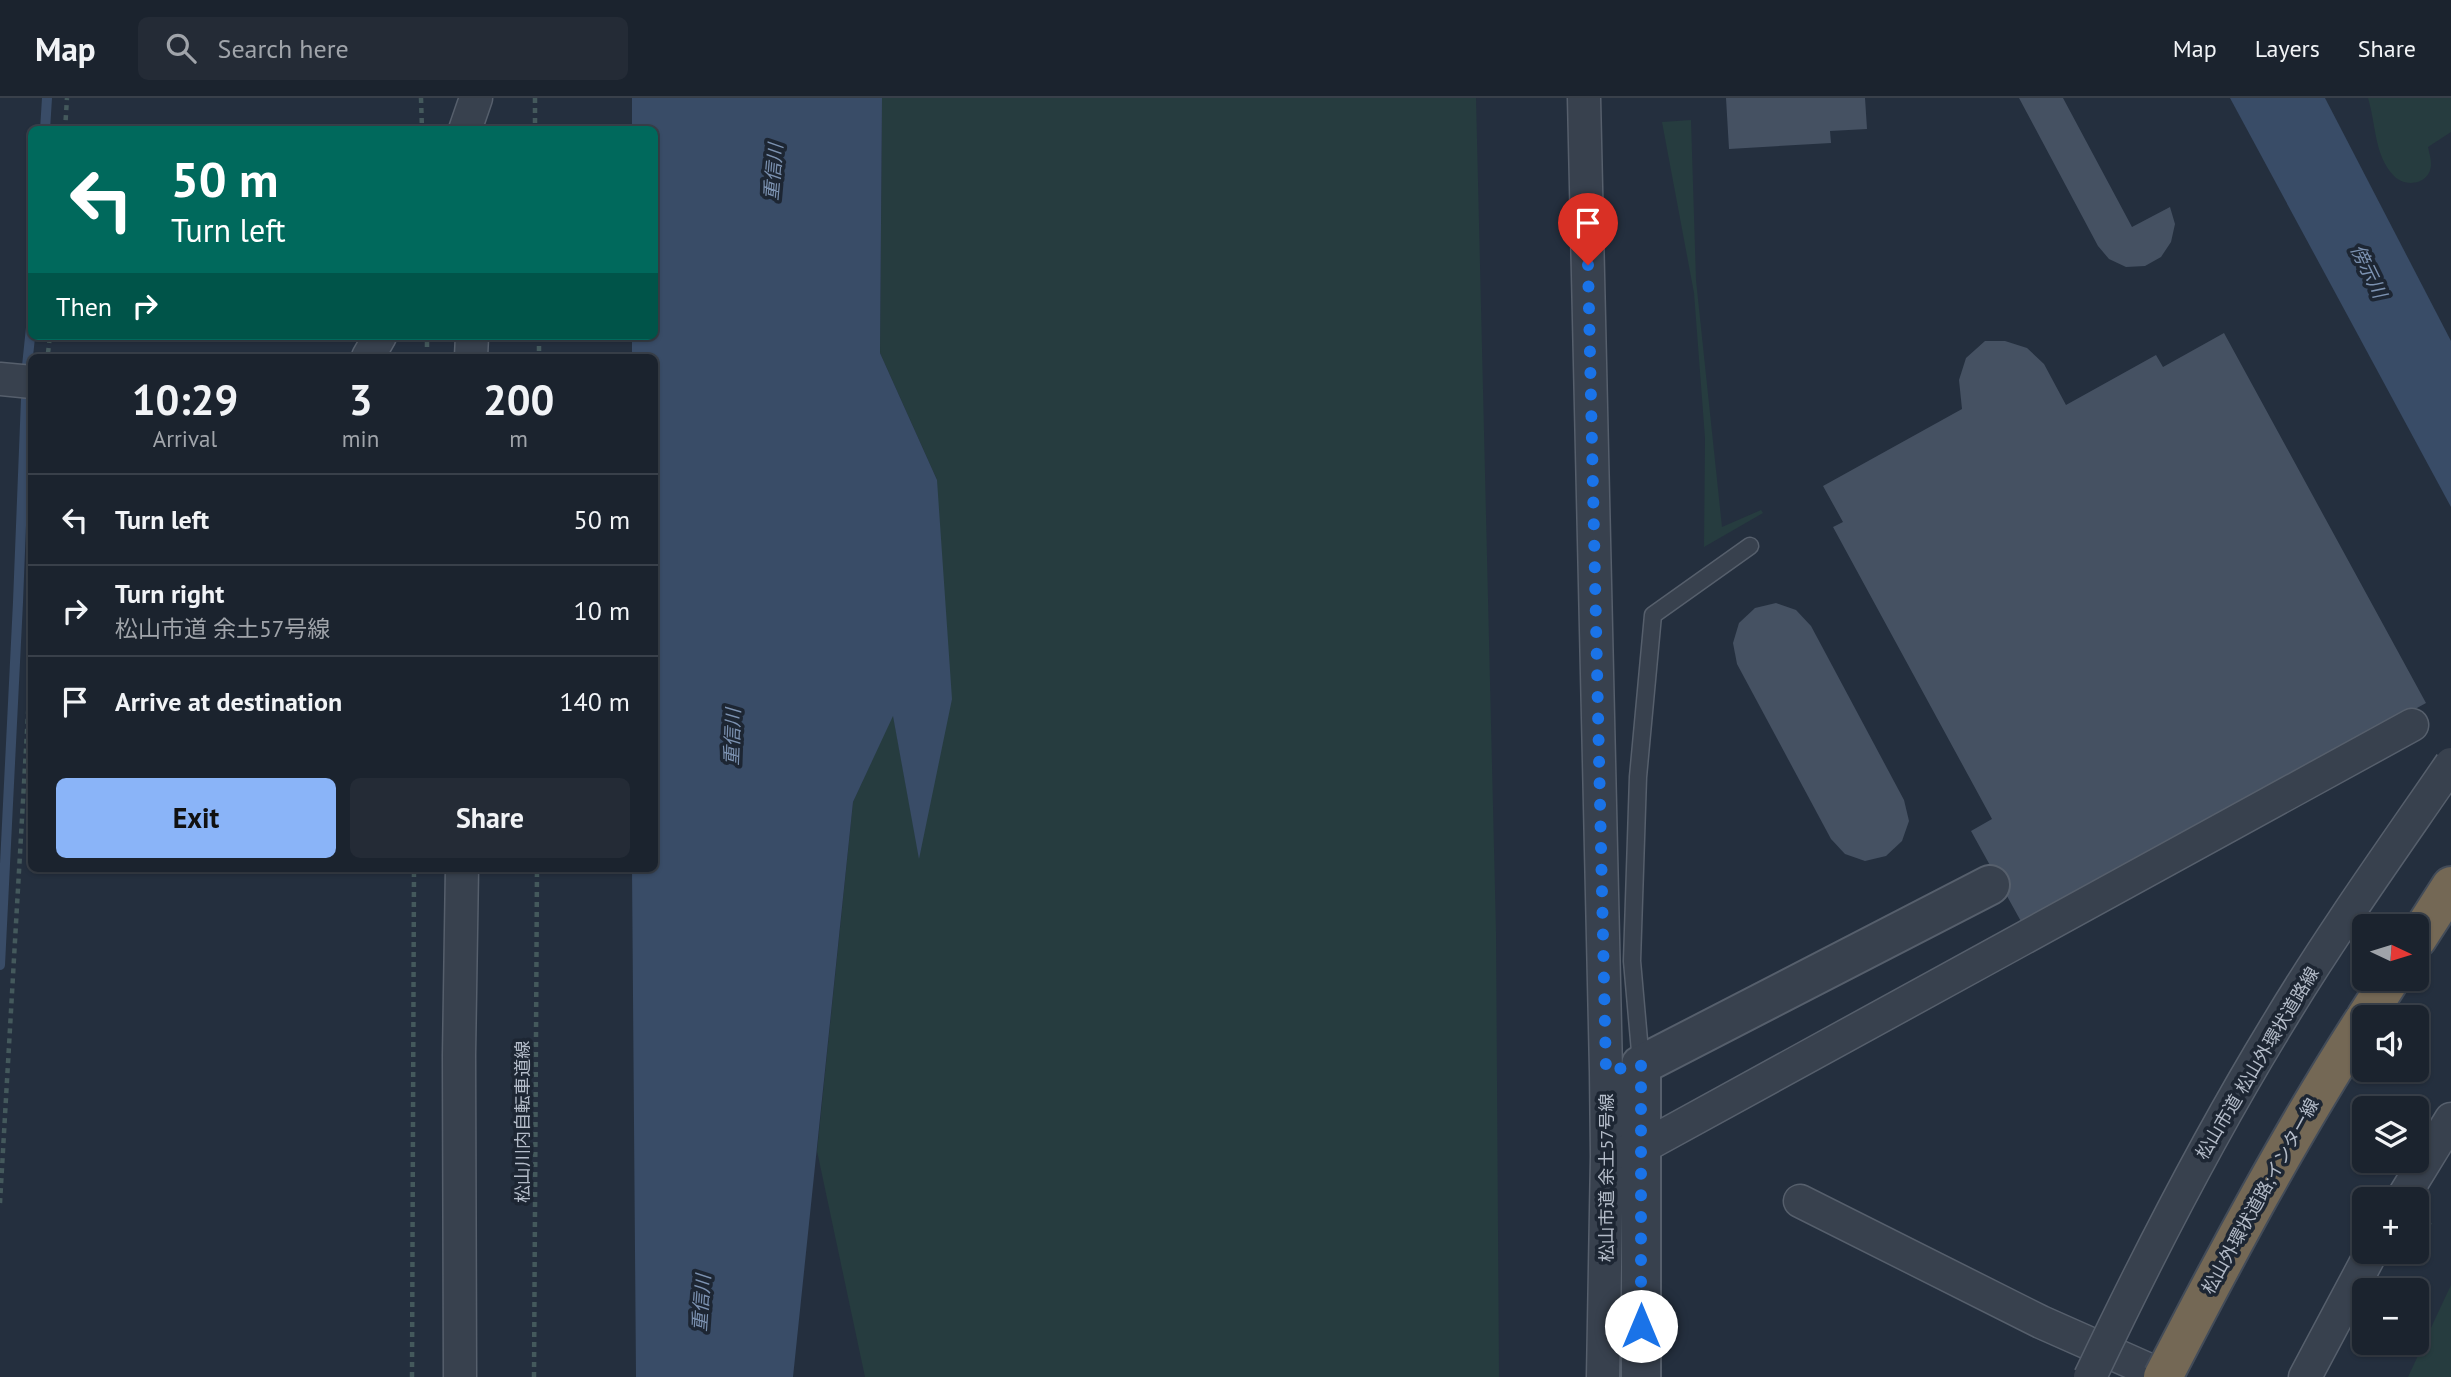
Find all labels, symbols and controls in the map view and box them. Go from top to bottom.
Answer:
search box [138,17,628,80]
text: Map [35,27,96,70]
icon: search [162,29,200,67]
text: Search here [218,32,349,65]
text: Map [2173,33,2217,64]
text: Layers [2255,33,2320,64]
text: Share [2358,33,2416,64]
water label: 重信川 [759,141,788,201]
text: 50 m [171,147,278,211]
icon: left [56,154,147,245]
pin [1558,193,1618,265]
icon: arrive [1569,204,1607,242]
text: Turn left [171,209,286,251]
water label: 傍示川 [2346,240,2393,304]
icon: right [126,287,164,325]
text: Then [56,290,112,323]
text: 10:29 [132,372,238,427]
text: 3 [349,372,372,427]
text: 200 [483,372,554,427]
text: Arrival [153,424,217,453]
text: min [342,424,379,453]
text: m [509,424,528,453]
icon: left [56,501,94,539]
text: Turn left [115,503,209,536]
text: 50 m [574,503,630,536]
text: Turn right [115,577,224,610]
icon: right [56,592,94,630]
text: 10 m [574,594,630,627]
text: 松山市道 余土57号線 [115,614,330,643]
icon: arrive [56,683,94,721]
text: Arrive at destination [115,685,342,718]
text: 140 m [559,685,630,718]
water label: 重信川 [719,706,745,766]
button: Exit [56,778,336,858]
button: Share [350,778,630,858]
north arrow [2352,914,2429,990]
map controls [2352,914,2429,1355]
street label: 松山市道 松山外環状道路線 [2190,962,2324,1164]
button: sound [2352,1005,2429,1082]
street label: 松山川内自転車道線 [511,1041,534,1203]
street label: 松山市道 余土57号線 [1595,1094,1618,1262]
street label: 松山外環状道路;インター線 [2196,1094,2324,1298]
button: layers [2352,1096,2429,1173]
button: + [2352,1187,2429,1264]
water label: 重信川 [687,1272,715,1332]
button: − [2352,1278,2429,1355]
position arrow [1604,1289,1678,1363]

